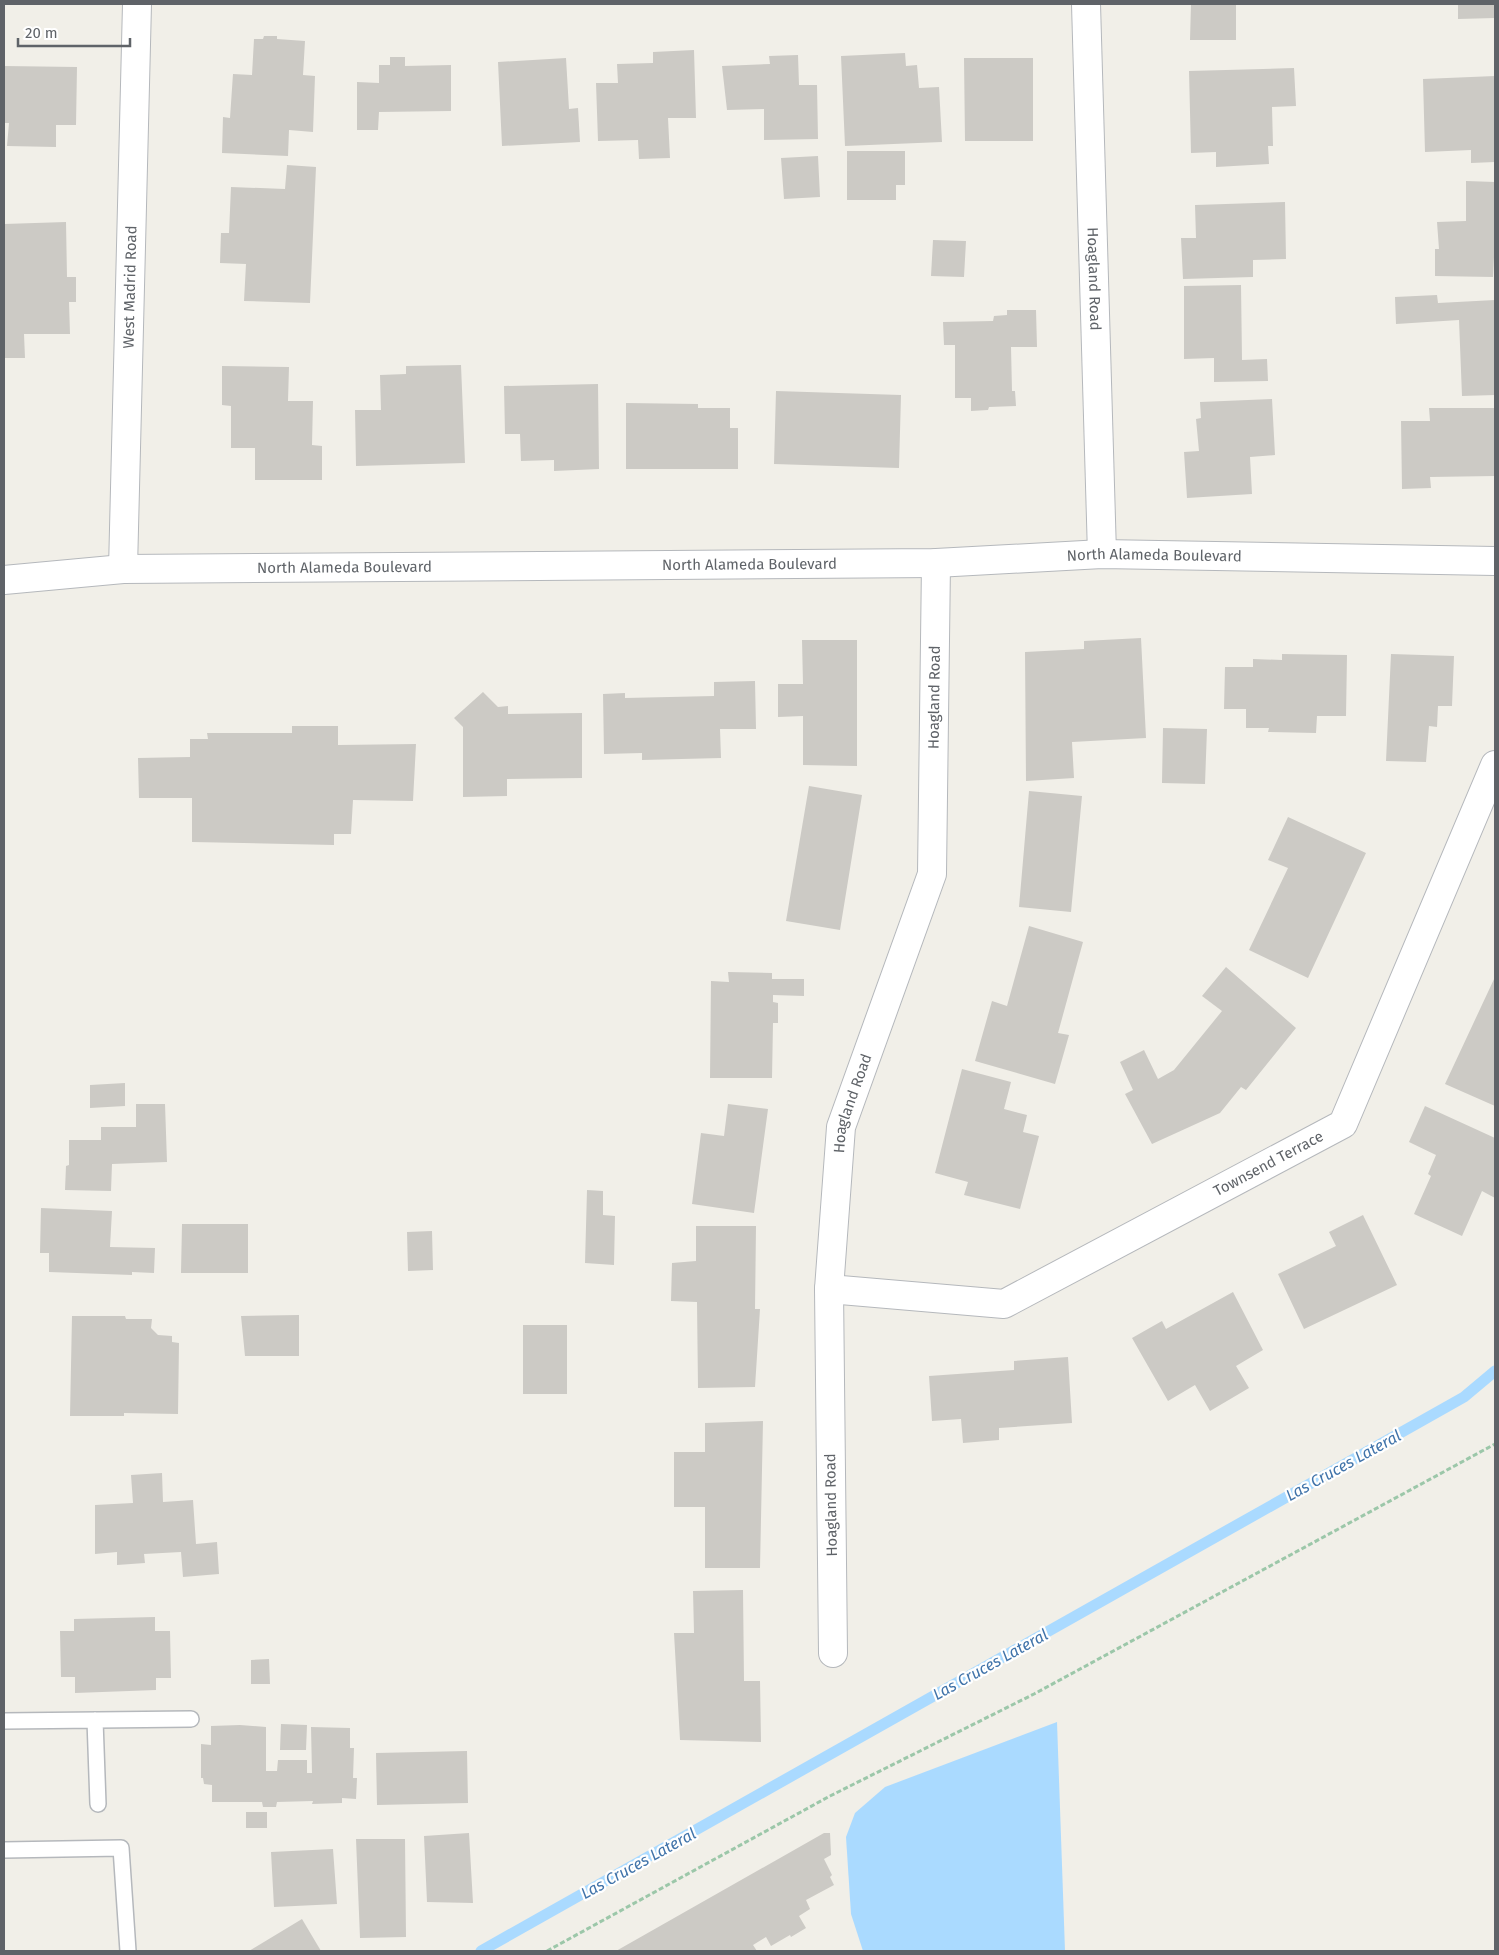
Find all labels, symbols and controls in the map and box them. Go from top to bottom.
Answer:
scale bar [18,15,130,47]
text: 20 m [25,24,58,42]
street label: West Madrid Road [119,225,141,349]
street label: Hoagland Road [1083,227,1104,331]
street label: North Alameda Boulevard [1066,545,1242,565]
street label: North Alameda Boulevard [662,555,837,574]
street label: North Alameda Boulevard [257,558,432,577]
street label: Hoagland Road [925,645,944,749]
street label: Hoagland Road [830,1051,876,1154]
street label: Townsend Terrace [1210,1127,1326,1200]
water label: Las Cruces Lateral [1282,1426,1404,1505]
street label: Hoagland Road [821,1453,841,1557]
water label: Las Cruces Lateral [929,1625,1051,1704]
water label: Las Cruces Lateral [577,1824,699,1903]

